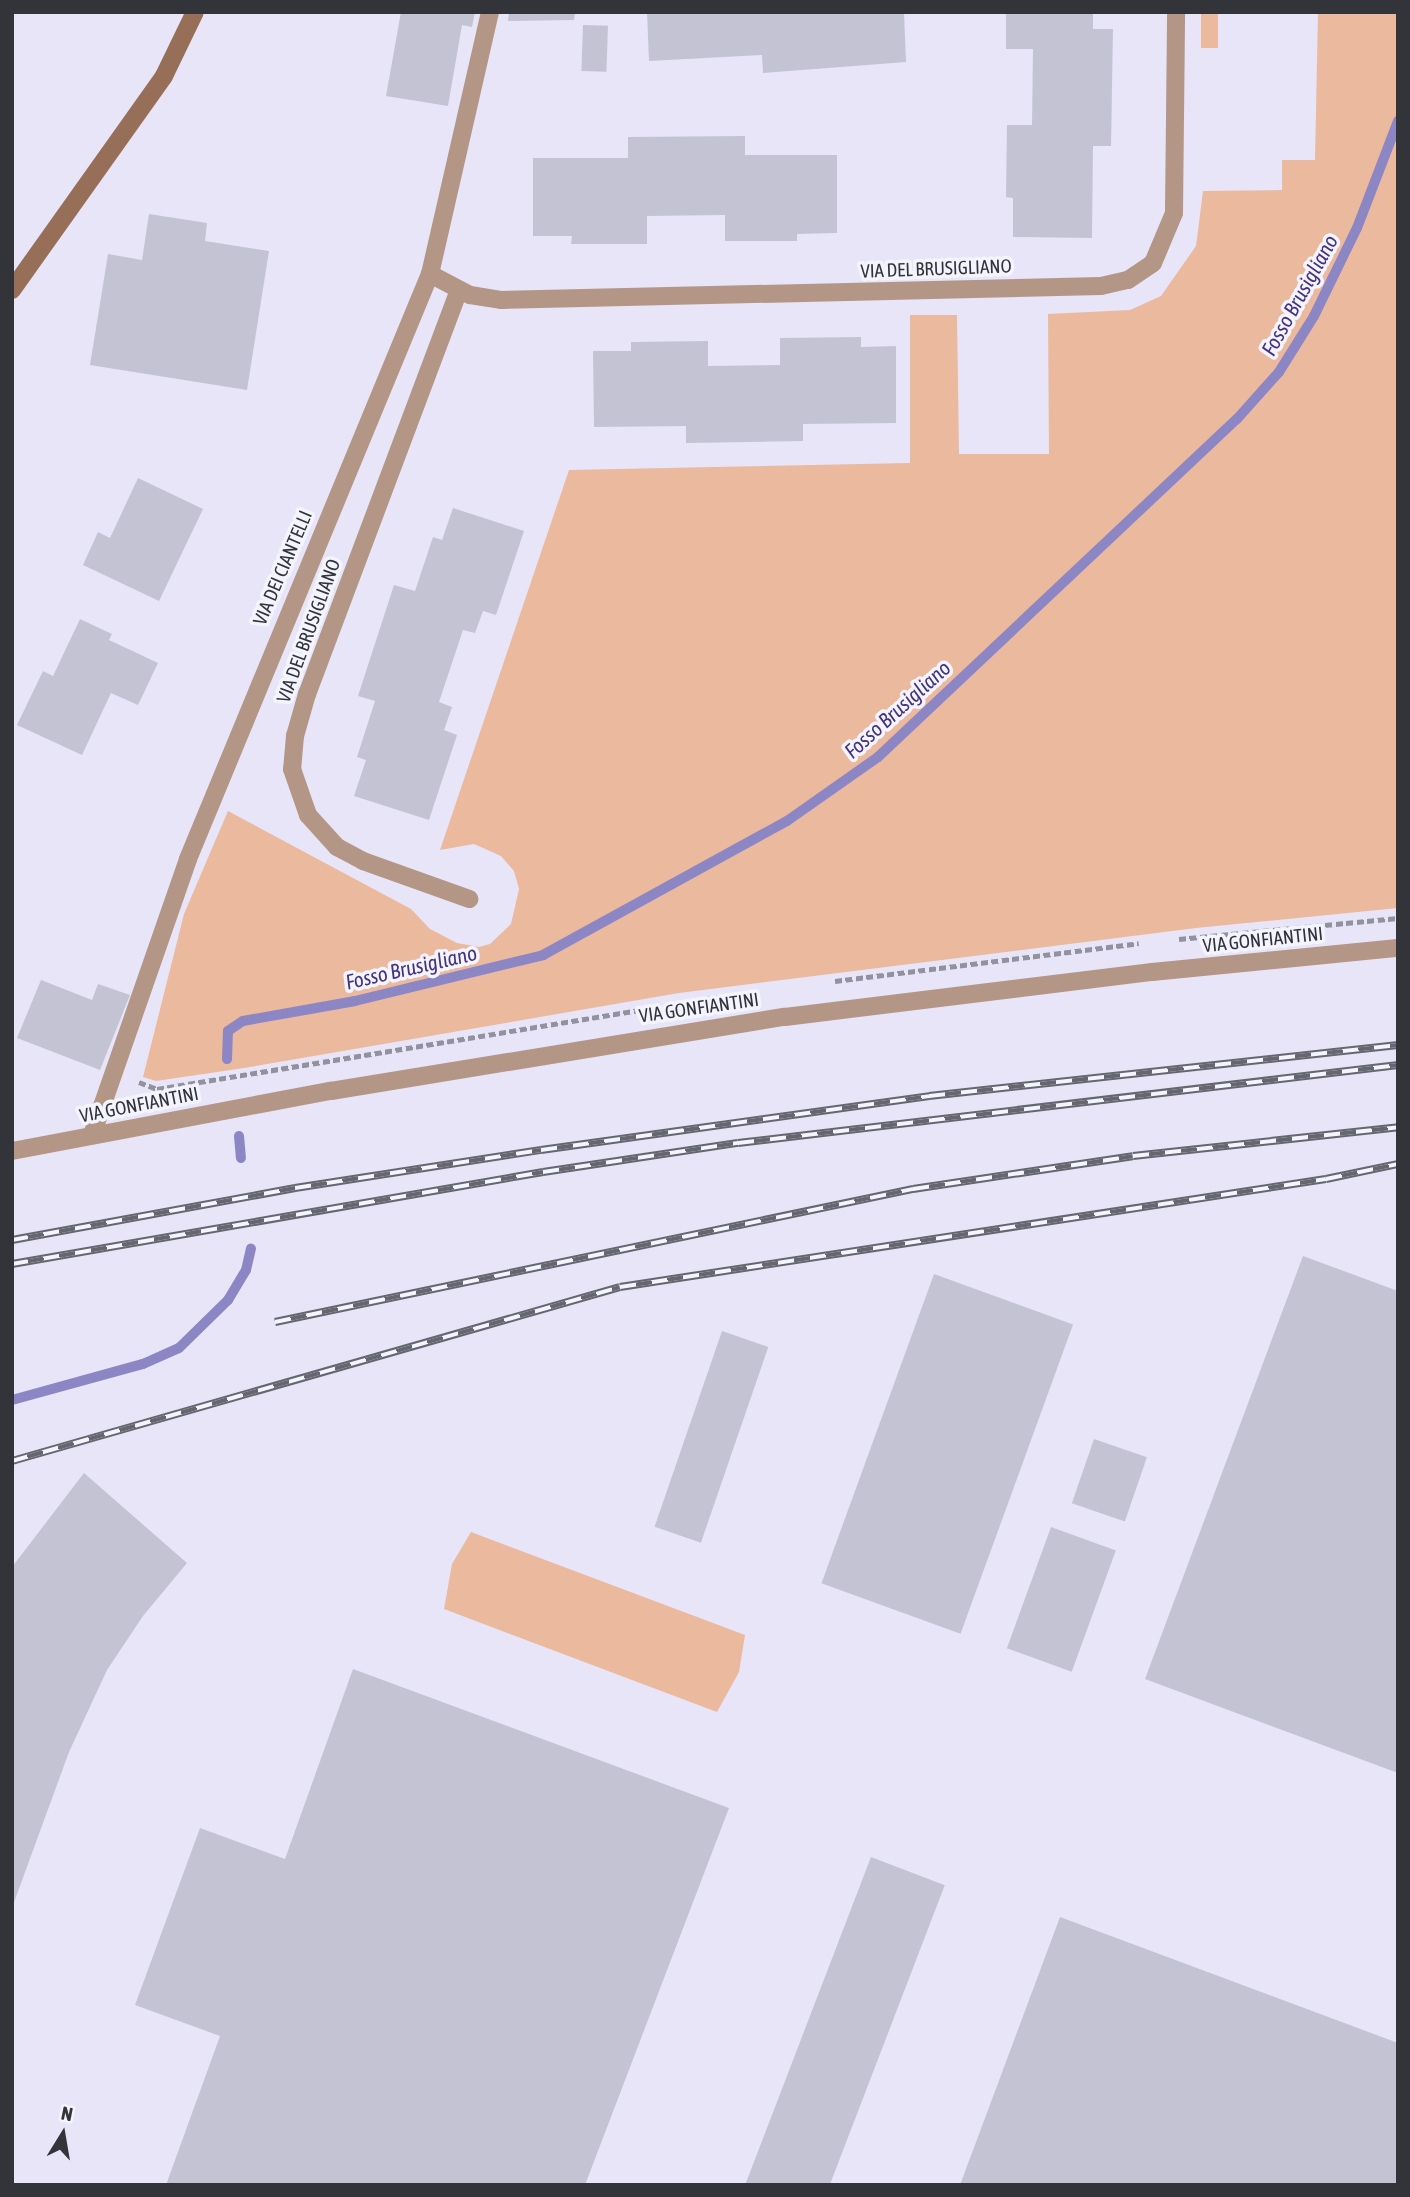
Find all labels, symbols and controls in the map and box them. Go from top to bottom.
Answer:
water label: Fosso Brusigliano [1255,230,1343,360]
street label: VIA DEL BRUSIGLIANO [860,255,1012,283]
street label: VIA DEI CIANTELLI [249,507,317,629]
street label: VIA DEL BRUSIGLIANO [272,556,346,706]
water label: Fosso Brusigliano [839,655,955,763]
street label: VIA GONFIANTINI [1202,922,1324,958]
water label: Fosso Brusigliano [343,940,479,994]
street label: VIA GONFIANTINI [638,988,760,1028]
street label: VIA GONFIANTINI [78,1082,200,1128]
north arrow [28,2099,98,2169]
text: N [59,2102,75,2125]

